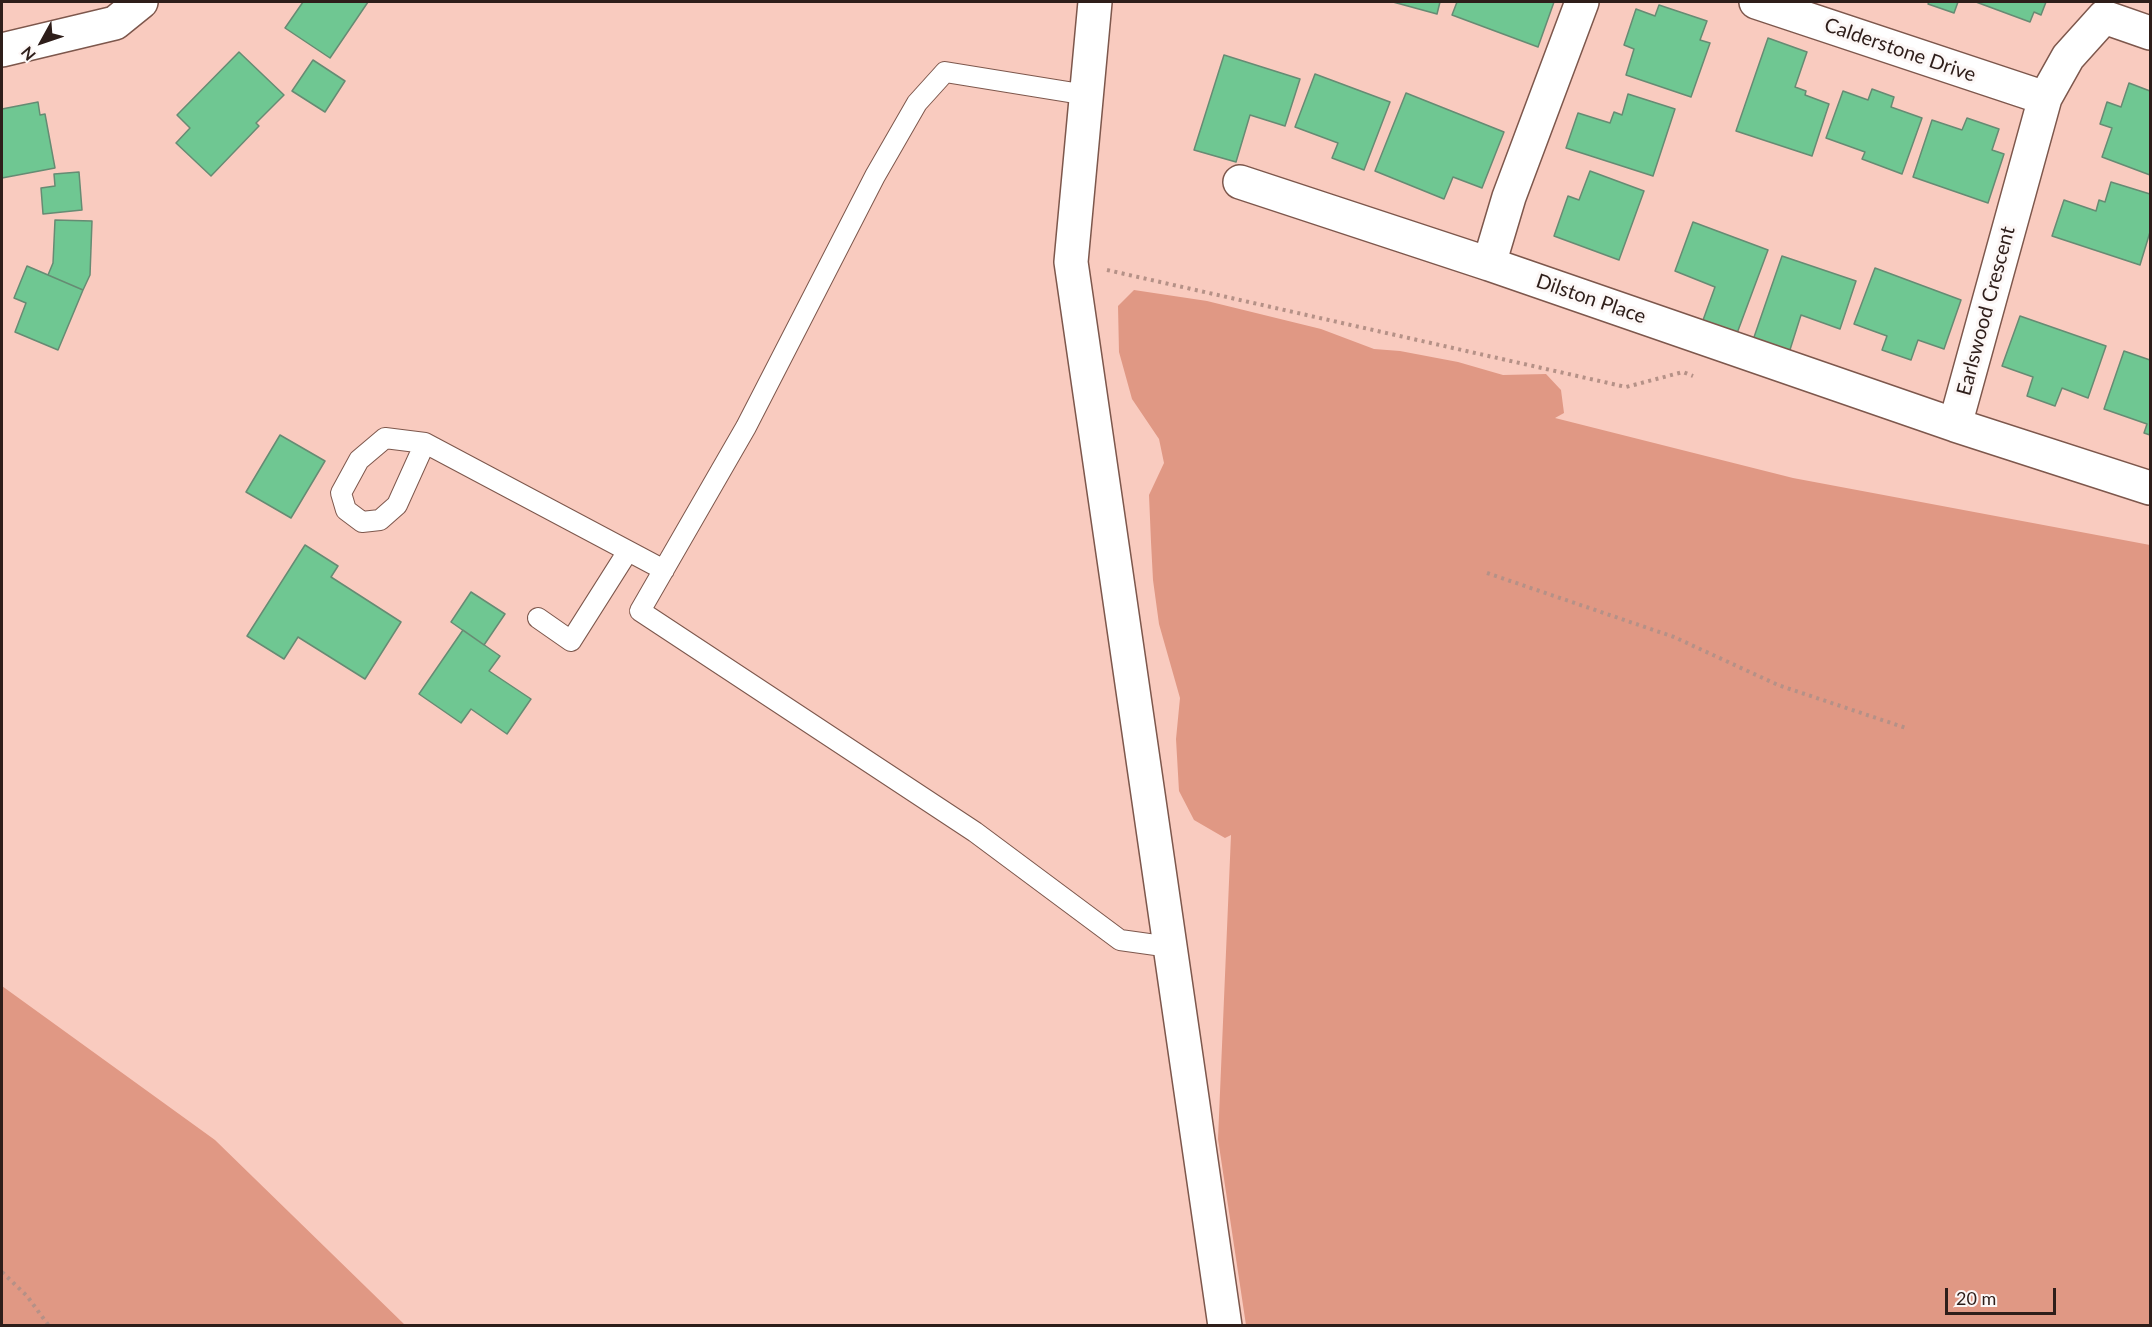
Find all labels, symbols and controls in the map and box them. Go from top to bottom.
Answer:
north arrow [12,12,72,72]
street label: Calderstone Drive [1821,13,1979,87]
text: N [17,43,39,65]
street label: Earlswood Crescent [1952,224,2020,398]
street label: Dilston Place [1533,269,1649,329]
scale bar [1948,1276,2059,1314]
text: 20 m [1956,1287,1996,1309]

